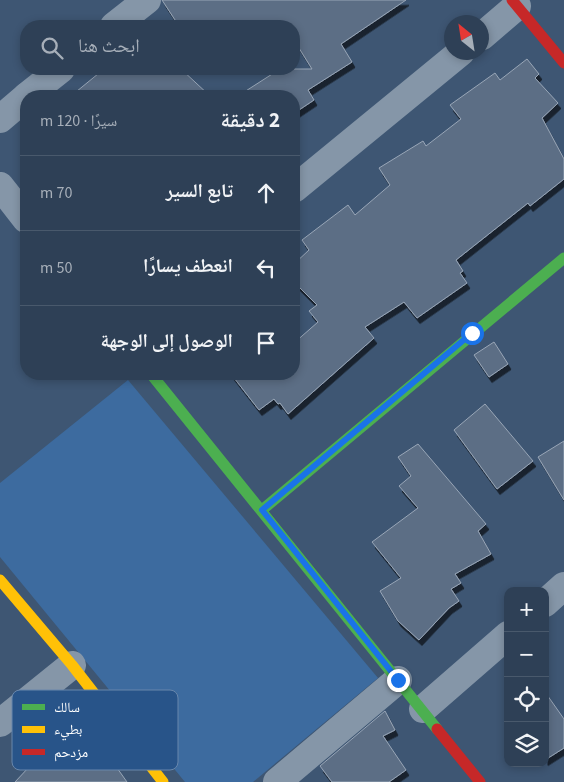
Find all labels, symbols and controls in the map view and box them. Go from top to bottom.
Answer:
north arrow [444,15,489,60]
search box [20,20,300,75]
text: ابحث هنا [78,33,140,60]
icon: search [38,34,66,62]
text: 2 دقيقة [221,105,280,135]
text: سيرًا · 120 m [40,110,117,132]
text: تابع السير [166,178,233,205]
icon: ahead [252,179,280,207]
text: 70 m [40,182,72,204]
text: انعطف يسارًا [143,253,233,280]
icon: left [252,254,280,282]
text: 50 m [40,257,72,279]
route start [461,322,484,345]
text: الوصول إلى الوجهة [100,328,233,355]
icon: arrive [252,329,280,357]
map controls [504,587,549,767]
button: + [504,587,549,632]
button: − [504,632,549,677]
route end [387,669,410,692]
button: locate [504,677,549,722]
legend [12,690,178,770]
text: سالك [54,698,80,718]
text: بطيء [54,720,83,741]
button: layers [504,722,549,767]
text: مزدحم [54,743,88,763]

